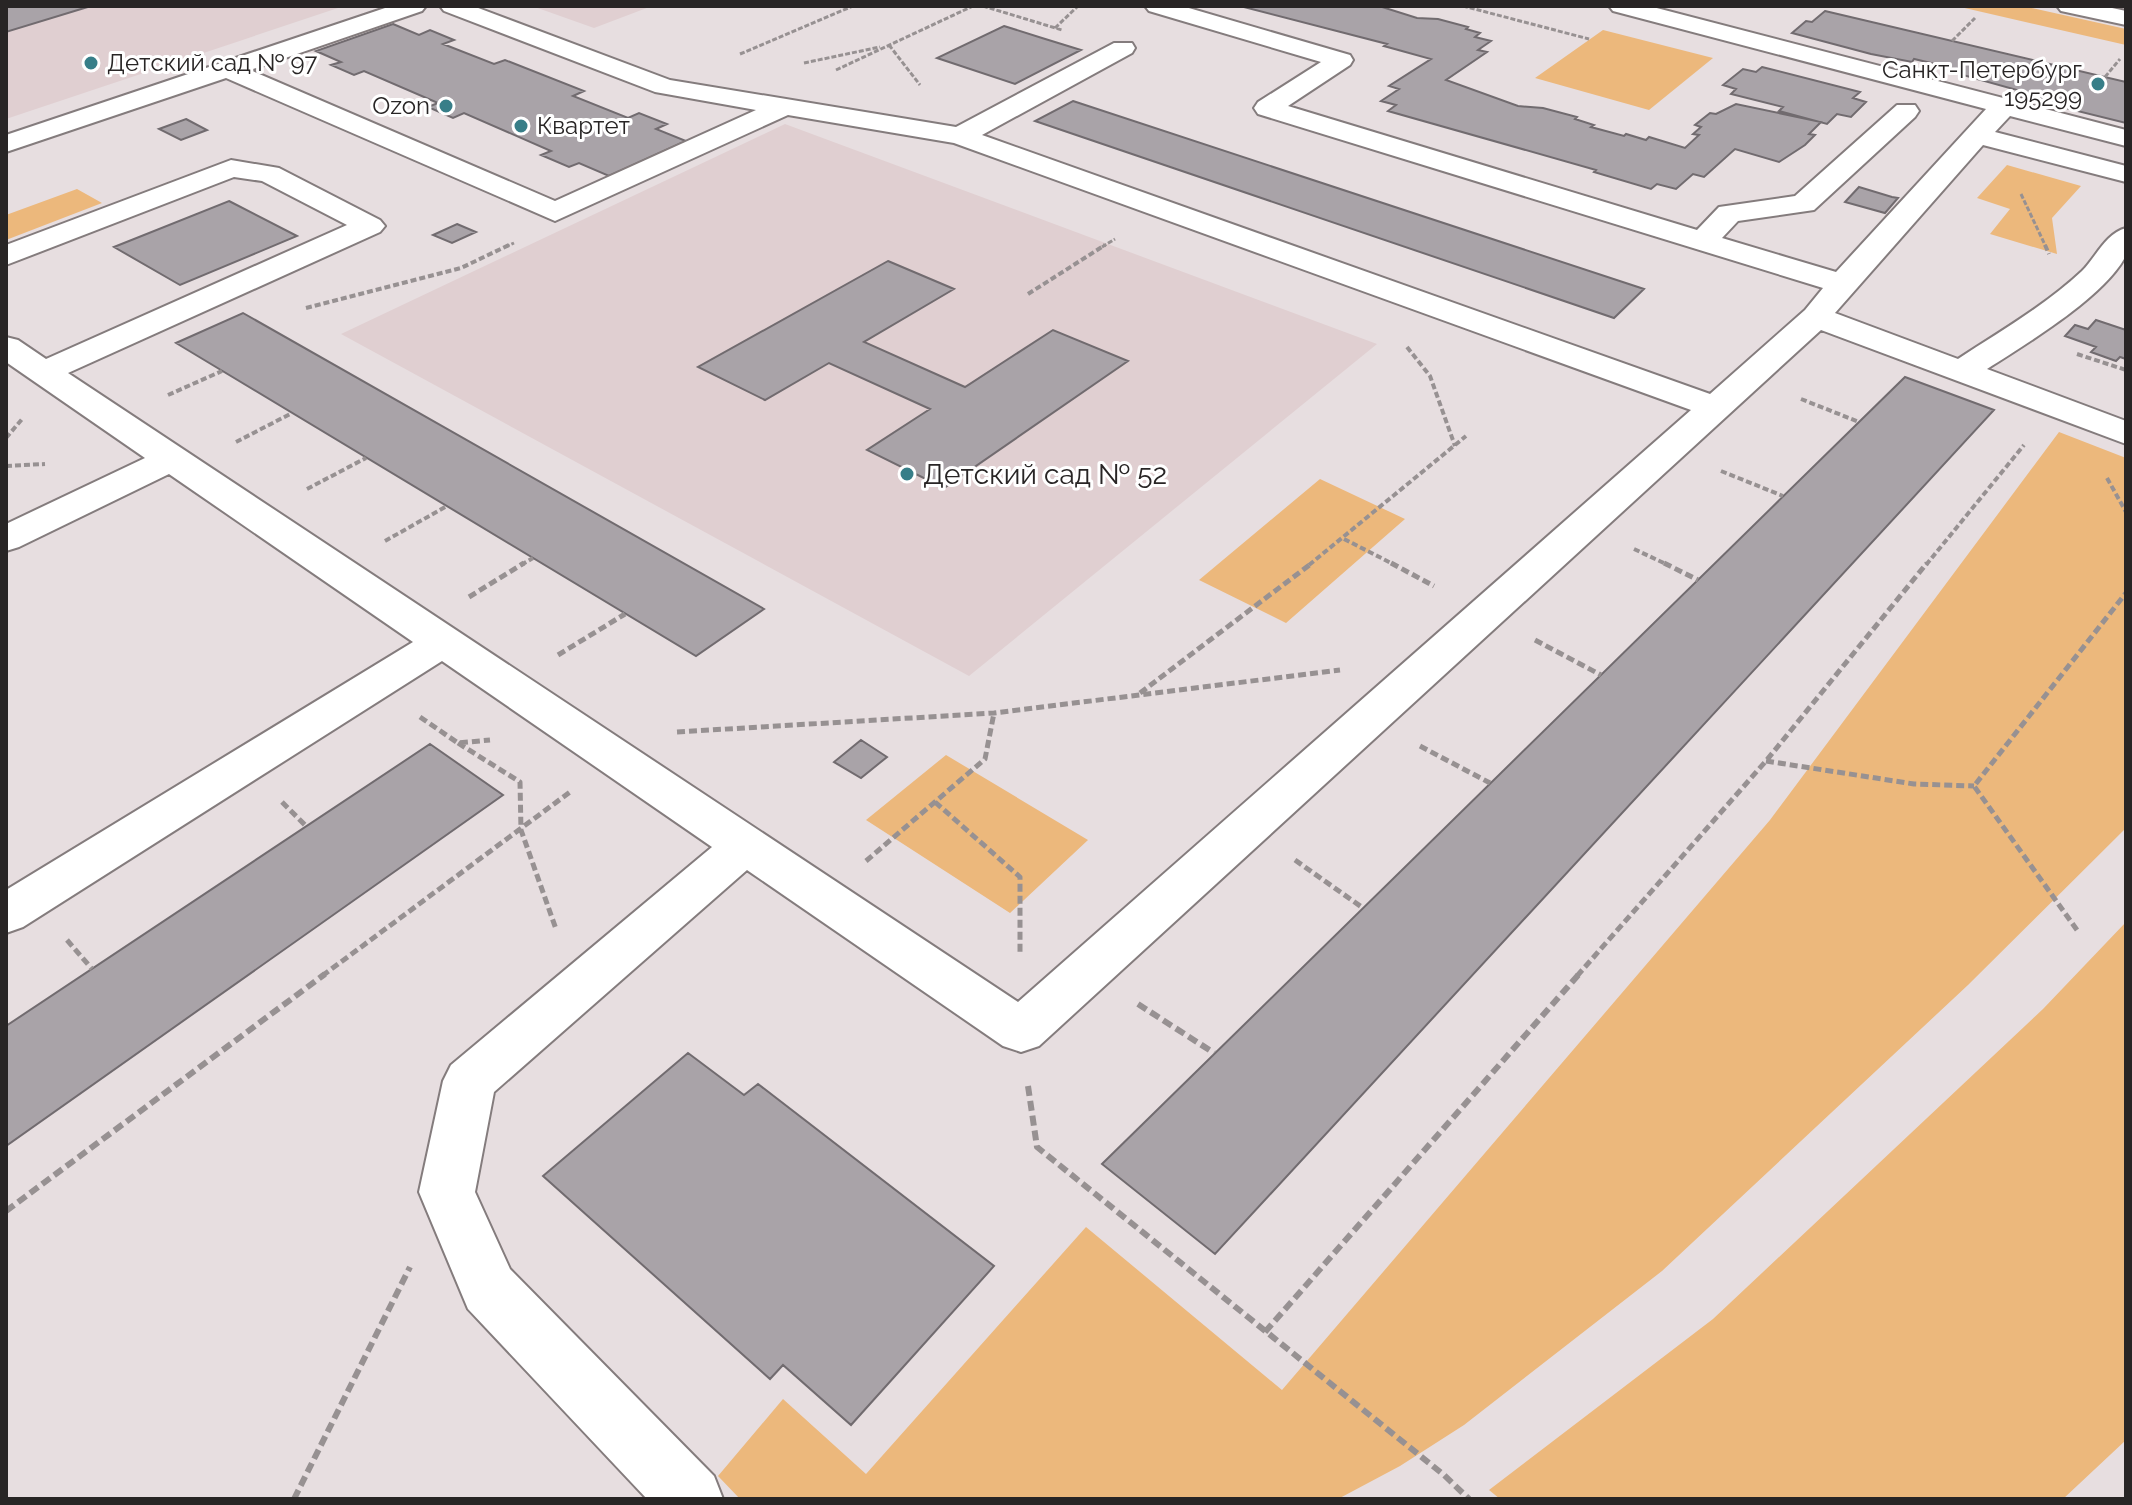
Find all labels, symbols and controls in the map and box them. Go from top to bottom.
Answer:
place label: Детский сад № 97 [107,48,317,77]
marker: Детский сад № 97 [82,54,100,72]
place label: Санкт-Петербург 195299 [1882,55,2082,112]
marker: Санкт-Петербург 195299 [2089,75,2107,93]
place label: Ozon [372,91,430,120]
marker: Ozon [437,97,455,115]
place label: Квартет [537,111,630,140]
marker: Квартет [512,117,530,135]
place label: Детский сад № 52 [923,458,1167,491]
marker: Детский сад № 52 [898,465,916,483]

